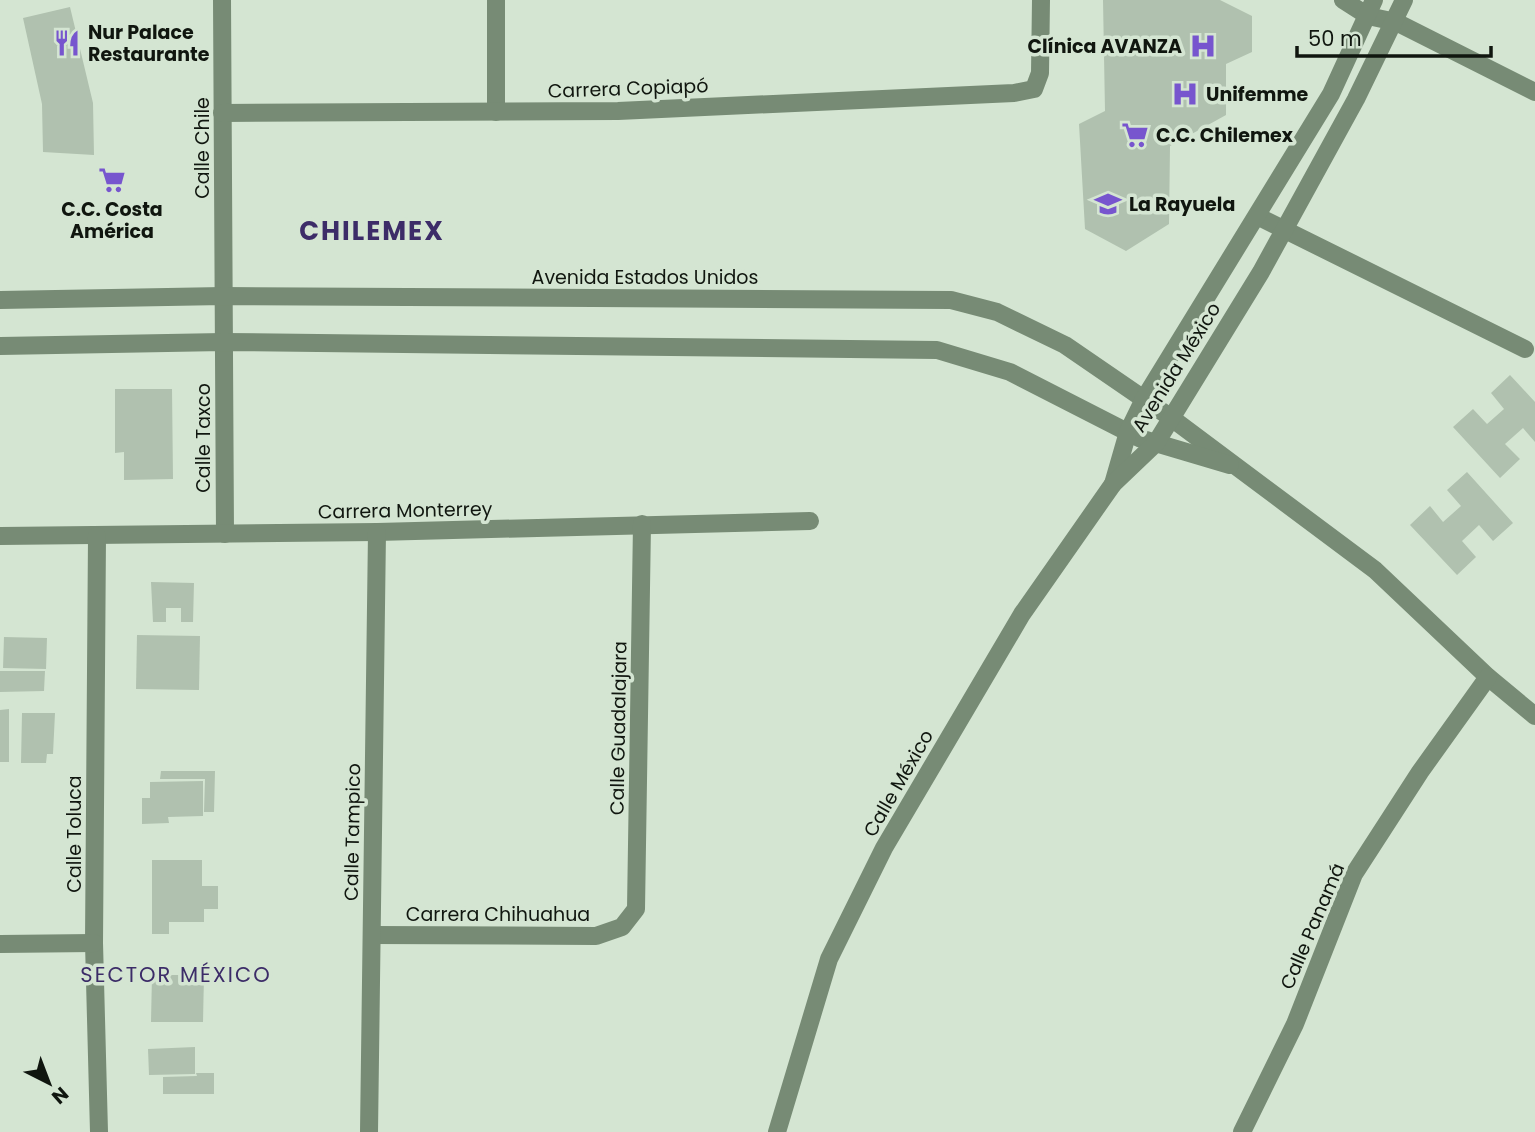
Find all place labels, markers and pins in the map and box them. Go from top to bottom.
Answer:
place label: Nur Palace Restaurante [88,19,210,68]
restaurant icon: Nur Palace Restaurante [52,28,82,58]
hospital icon: Clínica AVANZA [1188,31,1218,61]
place label: Clínica AVANZA [1027,33,1182,60]
hospital icon: Unifemme [1170,79,1200,109]
place label: Unifemme [1206,81,1309,108]
supermarket icon: C.C. Chilemex [1120,120,1150,150]
place label: C.C. Chilemex [1156,122,1294,149]
supermarket icon: C.C. Costa América [97,165,127,195]
school or university icon: La Rayuela [1093,189,1123,219]
place label: La Rayuela [1129,191,1235,218]
place label: C.C. Costa América [61,196,163,245]

